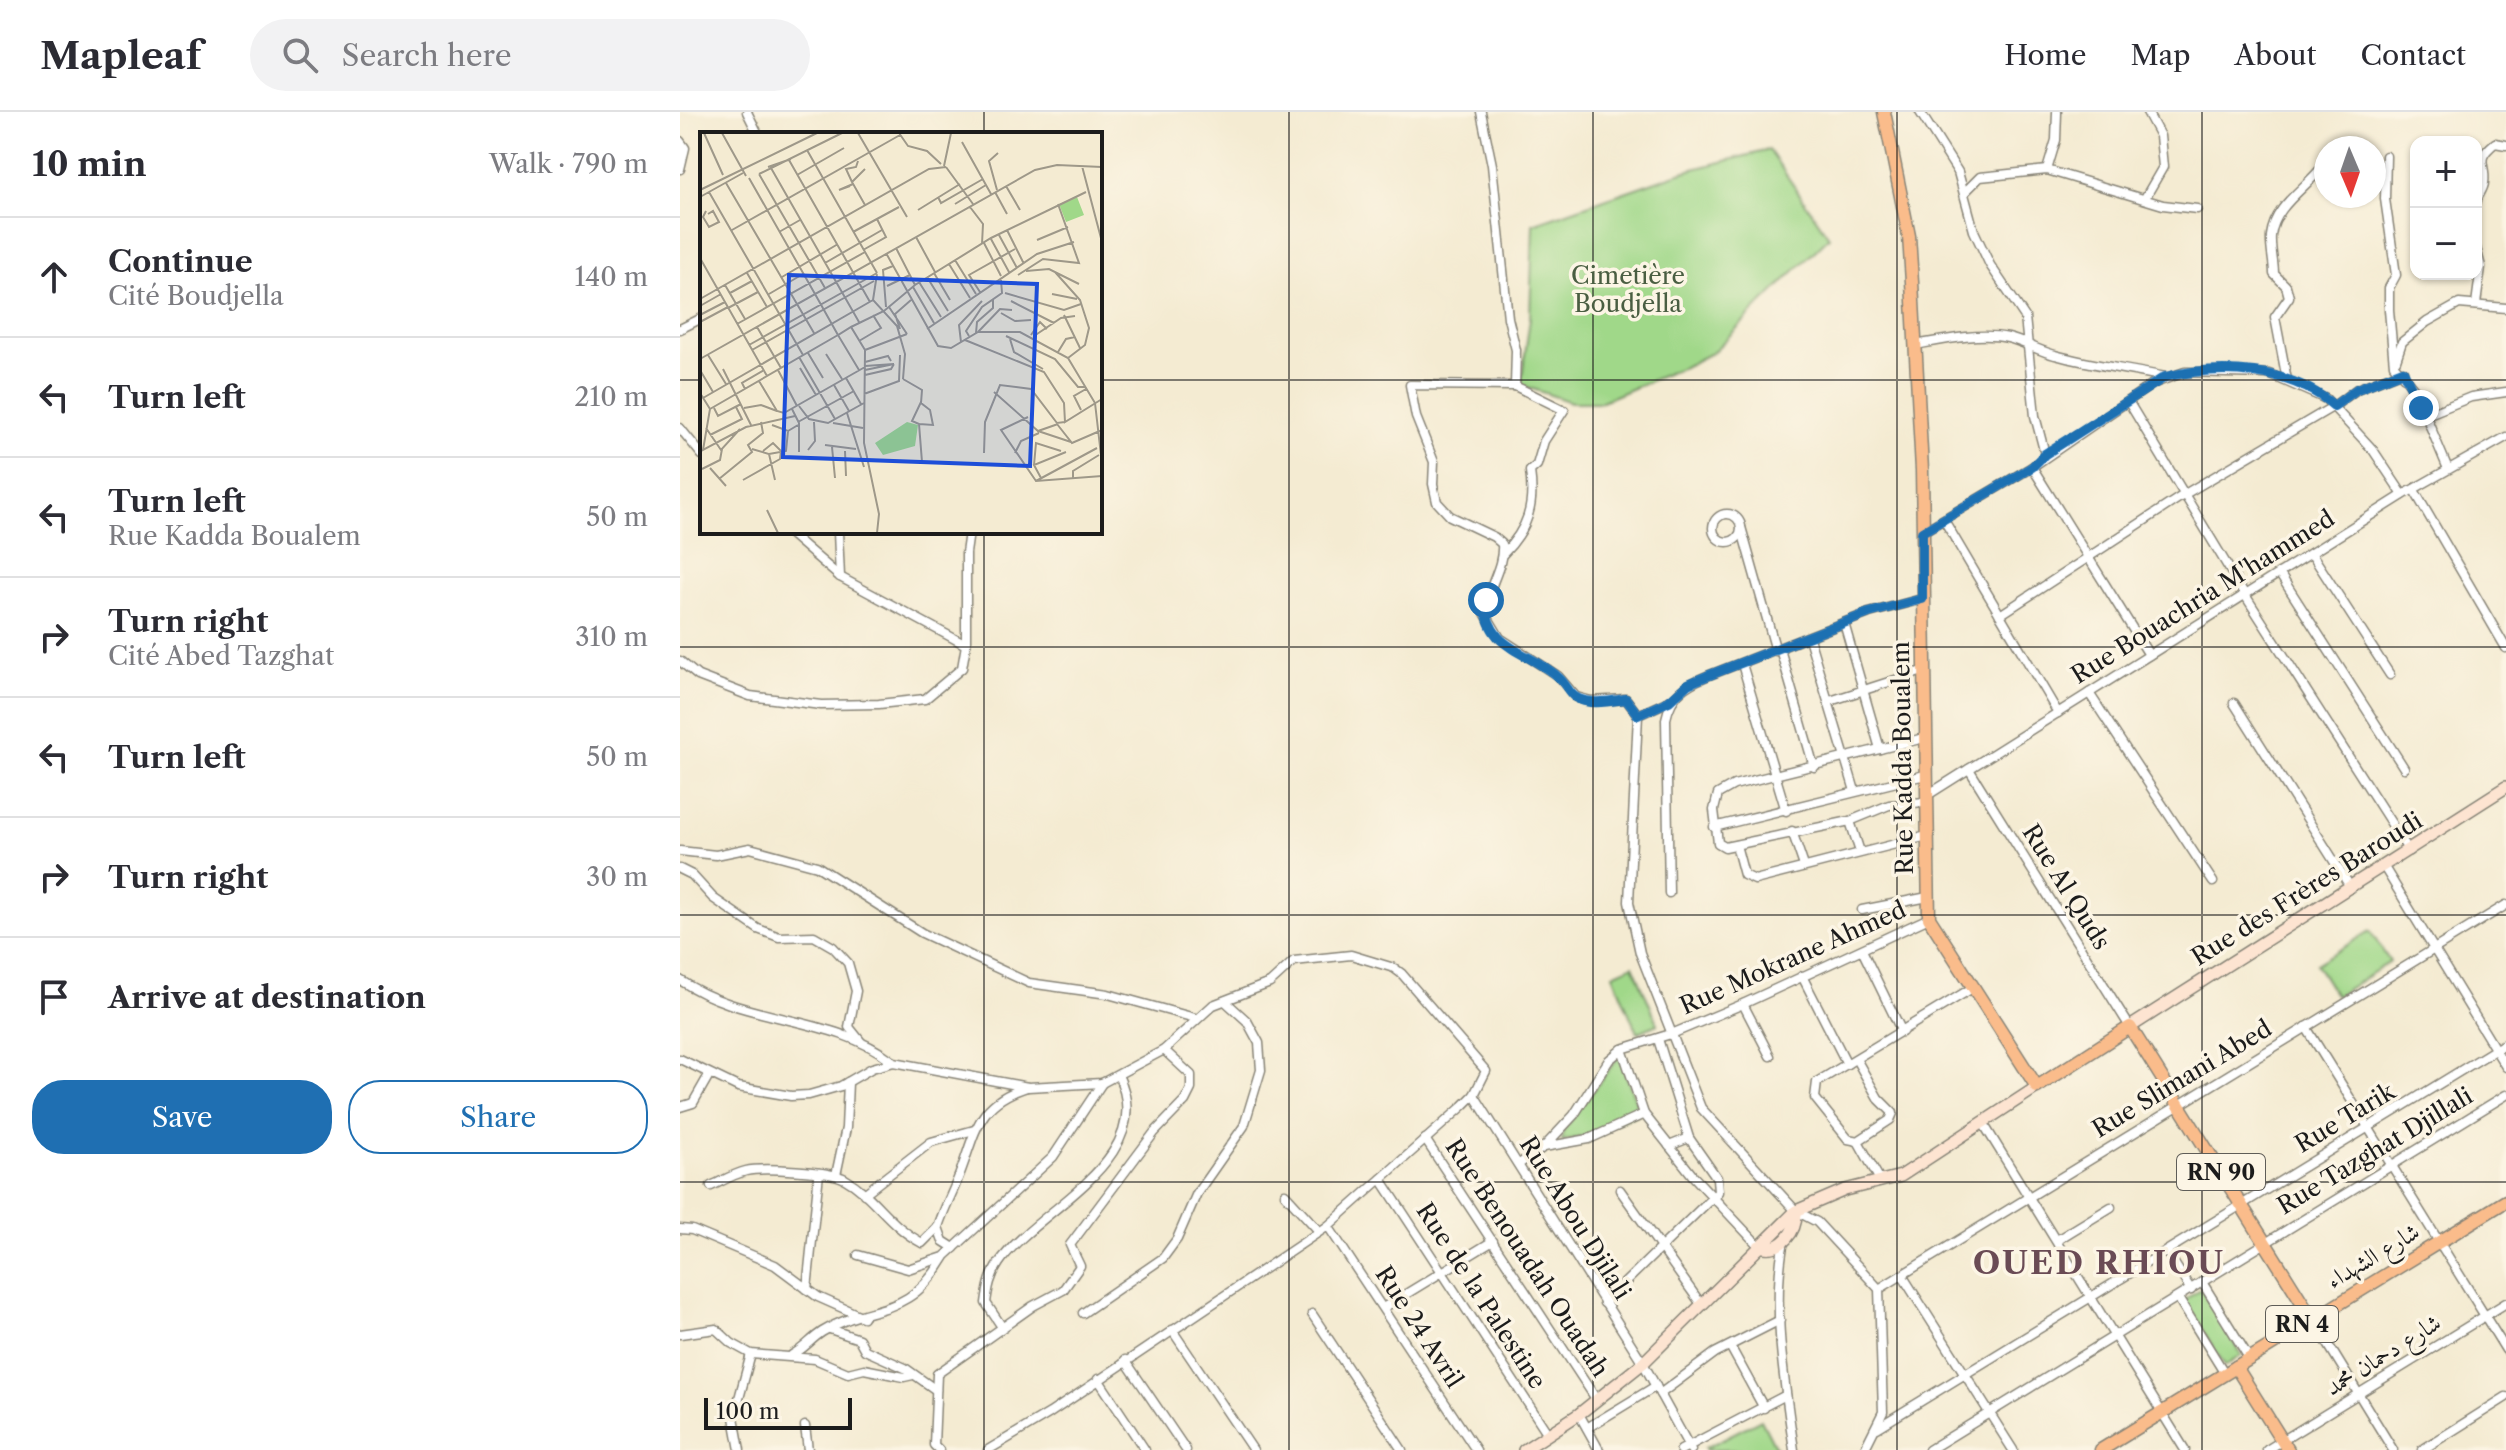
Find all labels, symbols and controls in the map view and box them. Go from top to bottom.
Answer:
search box [250,19,810,91]
text: Mapleaf [40,32,202,79]
icon: search [278,33,322,77]
text: Search here [342,37,512,74]
text: Home [2004,38,2086,72]
text: Map [2130,38,2190,72]
text: About [2234,38,2316,72]
text: Contact [2360,38,2466,72]
inset map [700,132,1102,534]
north arrow [2314,136,2386,208]
map controls [2410,136,2482,280]
button: + [2410,136,2482,208]
text: 10 min [32,143,147,185]
text: Walk · 790 m [489,148,648,180]
button: − [2410,208,2482,280]
text: Continue [108,243,253,280]
icon: ahead [32,255,76,299]
text: 140 m [574,261,648,293]
park label: Cimetière Boudjella [1571,261,1685,318]
text: Cité Boudjella [108,280,284,312]
icon: left [32,375,76,419]
text: Turn left [108,379,245,416]
text: 210 m [575,381,648,413]
route end [2403,390,2439,426]
text: Turn left [108,483,245,520]
icon: left [32,495,76,539]
text: 50 m [586,501,648,533]
street label: Rue Bouachria M'hammed [2066,503,2340,690]
text: Rue Kadda Boualem [108,520,361,552]
route start [1468,582,1504,618]
text: Turn right [108,603,268,640]
icon: right [32,615,76,659]
text: 310 m [575,621,648,653]
text: Cité Abed Tazghat [108,640,334,672]
street label: Rue Kadda Boualem [1886,641,1919,875]
icon: left [32,735,76,779]
text: Turn left [108,739,245,776]
text: 50 m [586,741,648,773]
street label: Rue des Frères Baroudi [2186,806,2427,972]
street label: Rue Al Quds [2016,819,2116,955]
icon: right [32,855,76,899]
text: Turn right [108,859,268,896]
text: 30 m [586,861,648,893]
street label: Rue Mokrane Ahmed [1675,894,1911,1020]
icon: arrive [32,975,76,1019]
text: Arrive at destination [108,979,426,1016]
street label: Rue Slimani Abed [2087,1013,2277,1144]
street label: Rue Tarik [2290,1076,2401,1159]
button: Save [32,1080,332,1154]
button: Share [348,1080,648,1154]
street label: Rue Tazghat Djillali [2272,1081,2478,1220]
street label: Rue Abou Djilali [1514,1131,1637,1305]
street label: Rue Benouadah Ouadah [1440,1133,1615,1382]
road number: RN 90 [2177,1154,2265,1190]
street label: Rue de la Palestine [1410,1197,1552,1394]
street label: شارع الشهداء [2321,1217,2428,1300]
district label: OUED RHIOU [1973,1243,2225,1282]
street label: Rue 24 Avril [1369,1261,1469,1393]
road number: RN 4 [2266,1306,2338,1342]
street label: شارع دحمان محمد [2320,1308,2449,1407]
scale bar [704,1394,852,1430]
text: 100 m [716,1398,779,1425]

